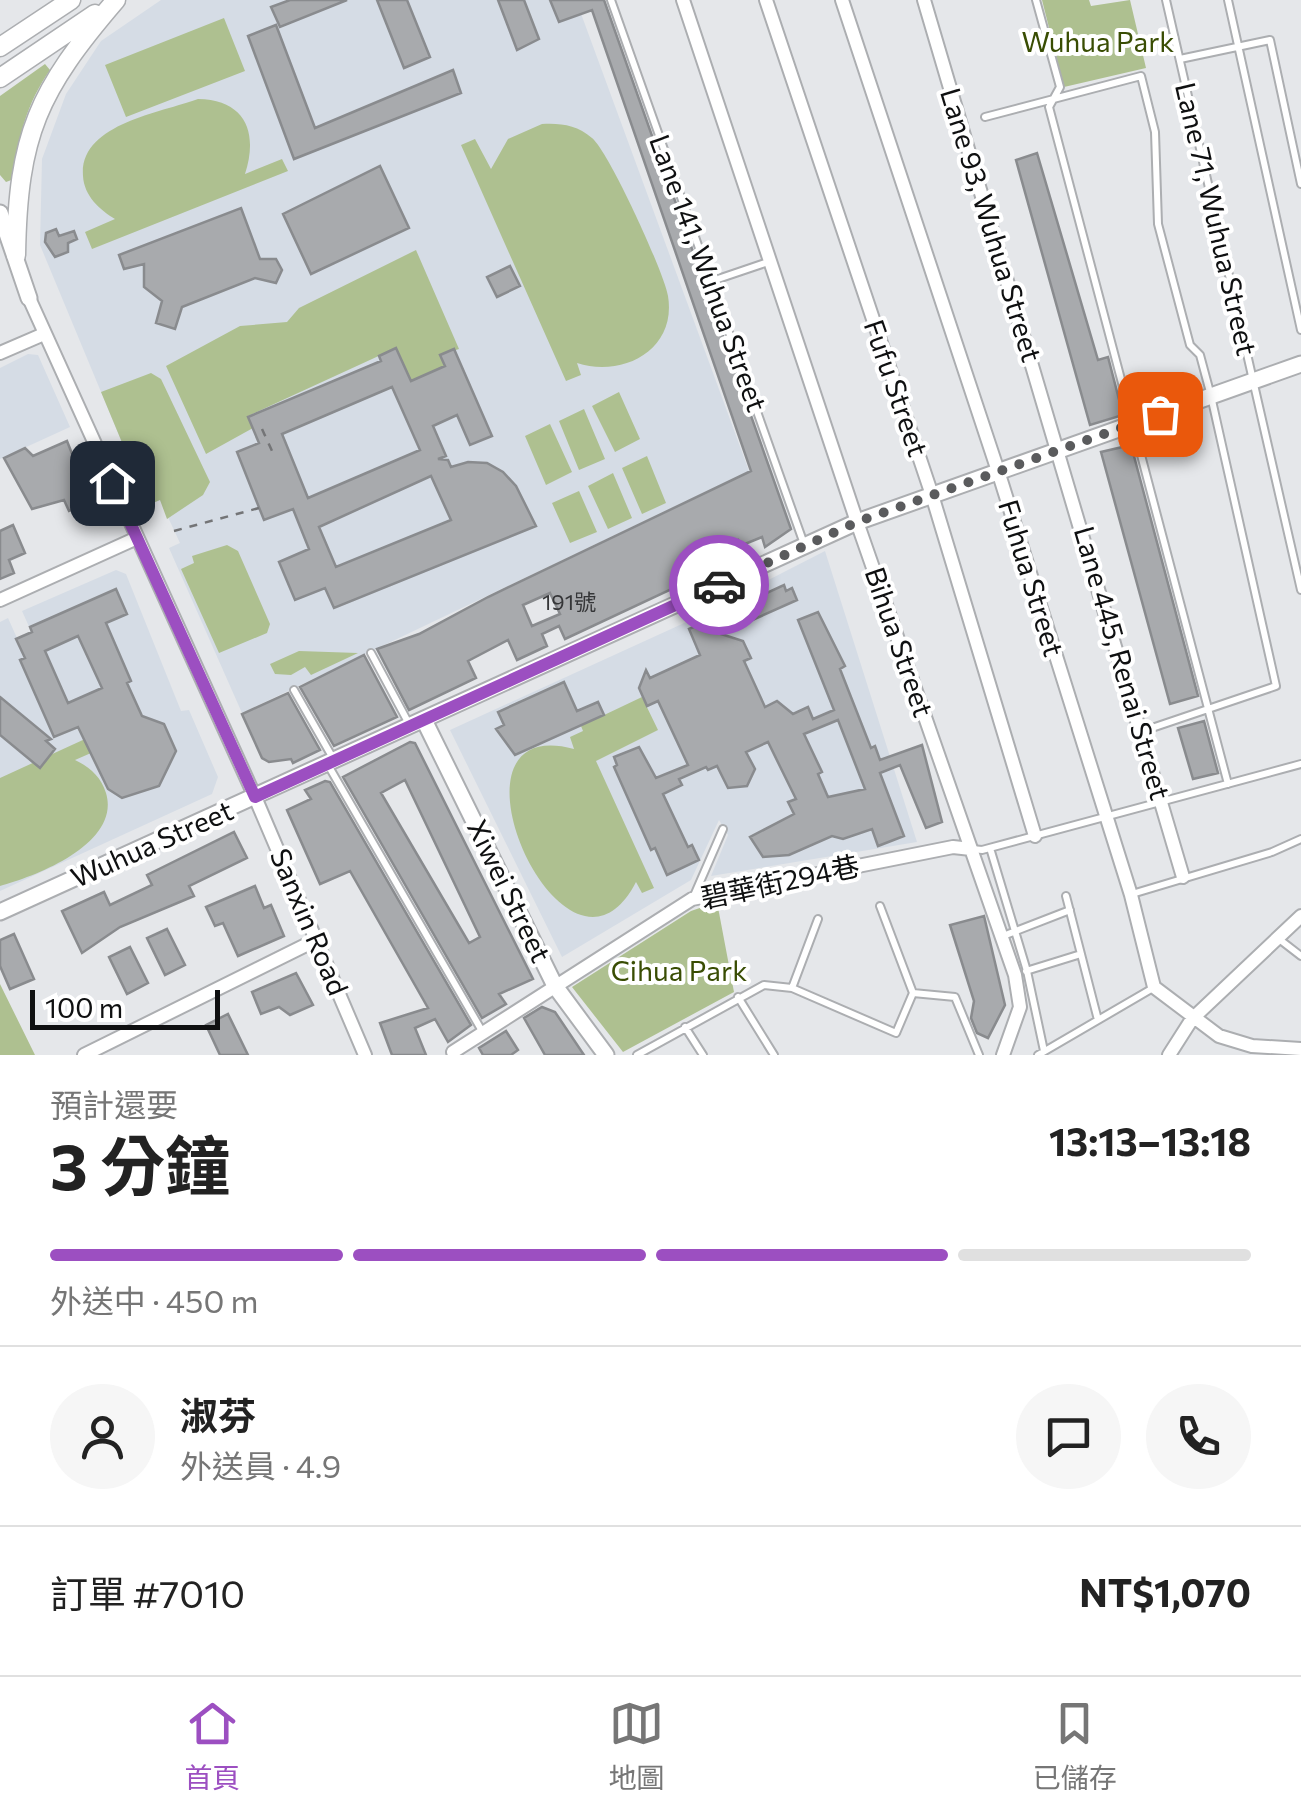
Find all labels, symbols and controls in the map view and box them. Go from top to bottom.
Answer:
park label: Wuhua Park [1021,24,1175,58]
street label: Lane 71, Wuhua Street [1169,79,1265,359]
street label: Lane 93, Wuhua Street [934,84,1050,366]
street label: Lane 141, Wuhua Street [643,130,775,416]
street label: Fufu Street [858,315,936,461]
pin [1118,372,1203,457]
icon: bag [1133,387,1188,442]
pin [70,441,155,526]
icon: home [85,456,140,511]
street label: Fuhua Street [992,495,1072,660]
street label: Lane 445, Renai Street [1068,522,1178,803]
courier [669,535,769,635]
icon: car [692,558,747,613]
street label: Bihua Street [858,562,941,721]
house number: 191號 [542,588,596,615]
street label: Wuhua Street [65,792,238,894]
street label: Xiwei Street [461,814,559,967]
street label: Sanxin Road [264,843,356,1000]
street label: 碧華街294巷 [697,848,862,914]
park label: Cihua Park [611,953,747,987]
scale bar [30,985,220,1030]
text: 100 m [45,990,123,1024]
text: 預計還要 [50,1084,178,1124]
text: 13:13–13:18 [1049,1117,1251,1164]
text: 3 分鐘 [50,1124,230,1203]
text: 外送中 · 450 m [50,1280,258,1320]
button: person [50,1384,155,1489]
button: chat [1016,1384,1121,1489]
button: phone [1146,1384,1251,1489]
text: 淑芬 [180,1391,256,1438]
text: 外送員 · 4.9 [180,1445,341,1485]
text: NT$1,070 [1079,1568,1251,1615]
text: 訂單 #7010 [50,1569,245,1616]
tab: 首頁 [184,1696,240,1796]
tab: 地圖 [608,1696,665,1796]
tab: 已儲存 [1033,1696,1117,1796]

